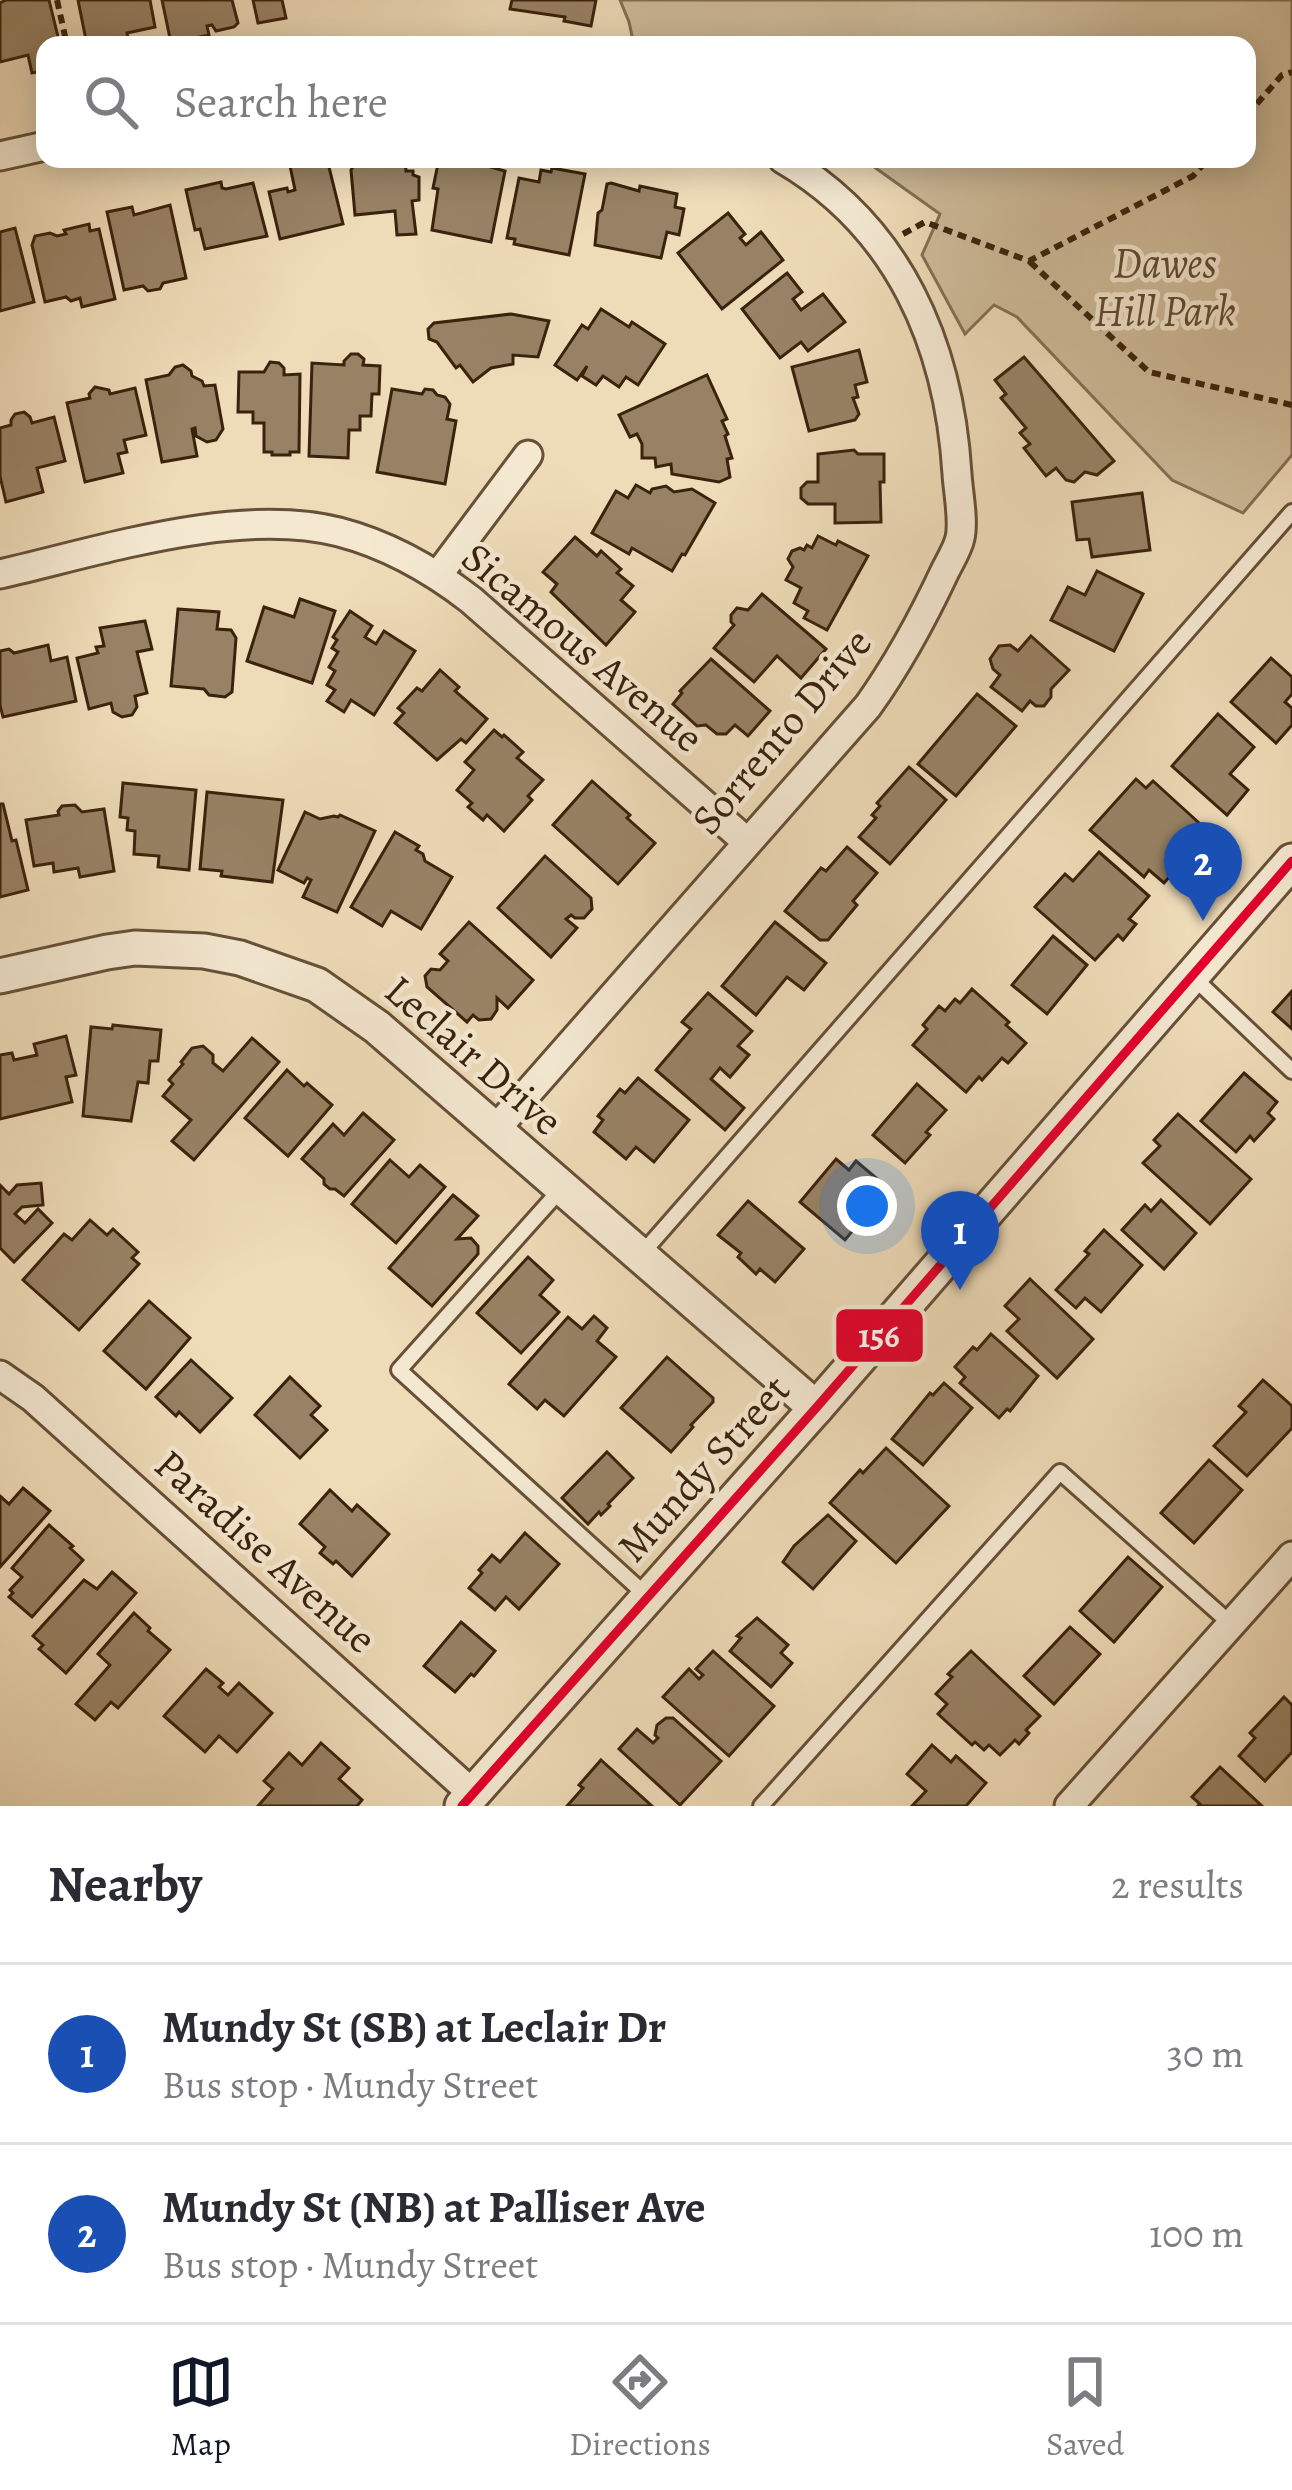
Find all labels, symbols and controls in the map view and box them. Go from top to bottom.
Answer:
search box [36,36,1256,168]
icon: search [78,69,144,135]
text: Search here [174,71,388,133]
park label: Dawes Hill Park [1094,234,1236,339]
street label: Sicamous Avenue [450,529,716,765]
street label: Sorrento Drive [678,616,884,846]
pin: 2 [1164,822,1242,921]
street label: Leclair Drive [373,962,575,1148]
your location [837,1176,897,1236]
pin: 1 [921,1191,999,1290]
line badge: 156 [834,1307,925,1364]
text: 156 [858,1313,900,1358]
street label: Mundy Street [604,1362,802,1574]
street label: Paradise Avenue [143,1436,389,1666]
text: Nearby [48,1849,202,1919]
text: 2 results [1111,1858,1244,1911]
text: Mundy St (SB) at Leclair Dr [162,1996,666,2058]
text: 1 [80,2027,94,2080]
text: 30 m [1167,2027,1244,2080]
text: Bus stop · Mundy Street [162,2058,538,2111]
text: Mundy St (NB) at Palliser Ave [162,2176,706,2238]
text: 2 [78,2207,96,2260]
text: 100 m [1149,2207,1244,2260]
text: Bus stop · Mundy Street [162,2238,538,2291]
tab: Map [168,2349,234,2466]
tab: Directions [569,2349,711,2466]
tab: Saved [1046,2349,1124,2466]

